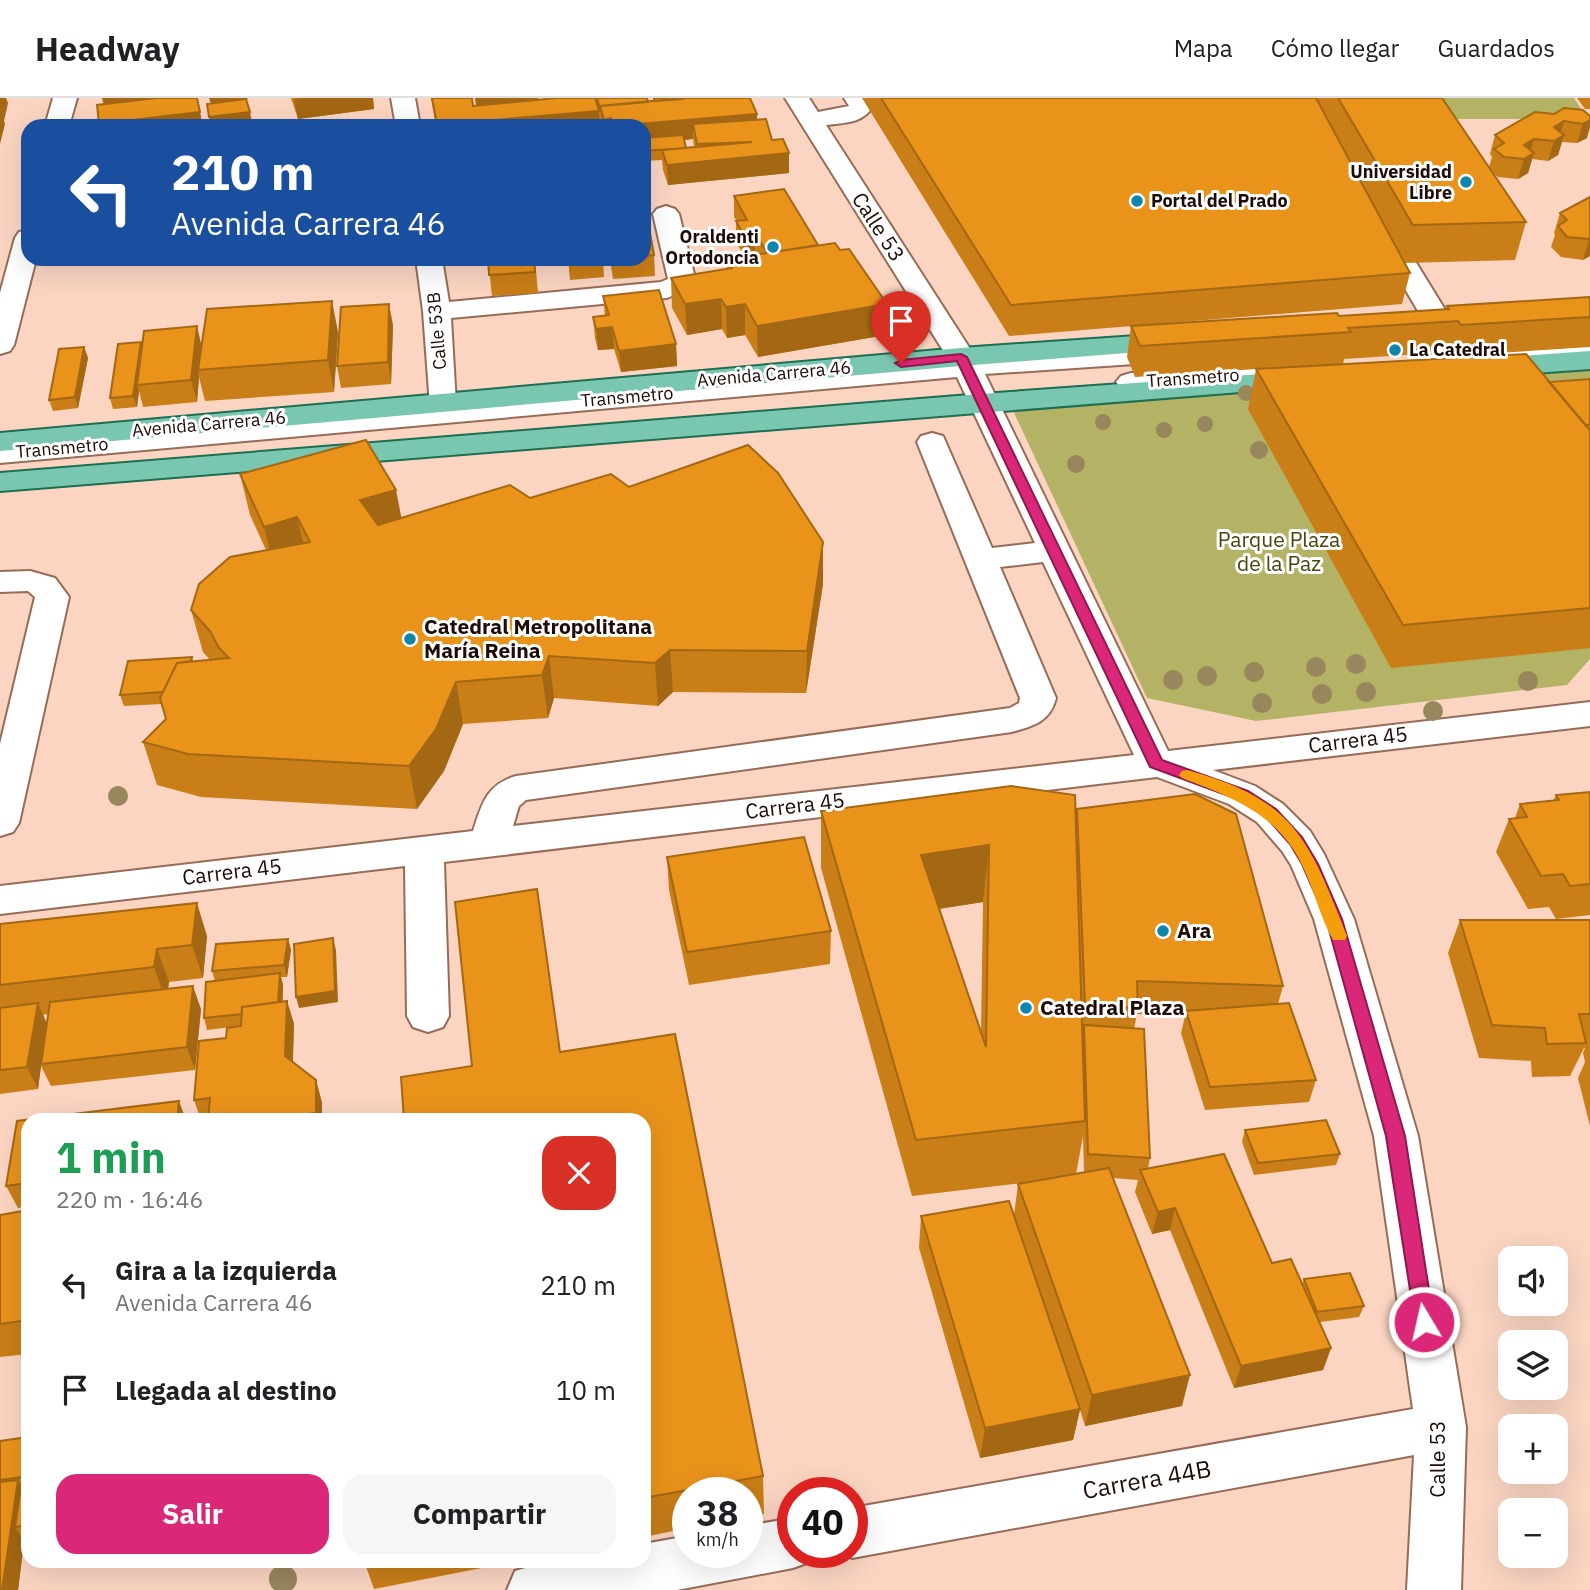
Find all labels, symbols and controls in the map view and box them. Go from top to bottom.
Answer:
text: Headway [35,27,180,70]
text: Mapa [1174,32,1233,64]
text: Cómo llegar [1271,32,1399,64]
text: Guardados [1437,32,1555,64]
text: 210 m [171,140,315,203]
icon: left [56,147,147,238]
place label: Universidad Libre [1350,160,1452,204]
marker: Universidad Libre [1458,174,1474,190]
street label: Calle 53 [846,186,912,266]
place label: Portal del Prado [1151,189,1288,212]
marker: Portal del Prado [1129,193,1145,209]
text: Avenida Carrera 46 [171,202,446,244]
place label: Oraldenti Ortodoncia [665,225,759,269]
marker: Oraldenti Ortodoncia [765,239,781,255]
street label: Calle 53B [422,291,451,371]
pin [871,291,931,363]
icon: arrive [882,302,920,340]
place label: La Catedral [1409,338,1506,361]
marker: La Catedral [1387,342,1403,358]
street label: Avenida Carrera 46 [696,355,852,392]
street label: Transmetro [1146,363,1240,392]
street label: Transmetro [580,381,674,412]
street label: Avenida Carrera 46 [131,405,287,442]
street label: Transmetro [15,432,109,463]
park label: Parque Plaza de la Paz [1218,525,1340,577]
place label: Catedral Metropolitana María Reina [424,612,652,664]
marker: Catedral Metropolitana María Reina [402,631,418,647]
street label: Carrera 45 [1306,719,1409,759]
street label: Carrera 45 [743,785,846,825]
street label: Carrera 45 [180,851,283,891]
place label: Ara [1177,916,1212,944]
marker: Ara [1155,923,1171,939]
place label: Catedral Plaza [1040,993,1184,1021]
marker: Catedral Plaza [1018,1000,1034,1016]
text: 1 min [56,1130,166,1185]
button: close [542,1136,616,1210]
text: 220 m · 16:46 [56,1184,203,1214]
map controls [1498,1246,1568,1568]
button: sound [1498,1246,1568,1316]
text: Gira a la izquierda [115,1253,337,1287]
icon: left [56,1266,94,1304]
text: 210 m [540,1268,616,1302]
position arrow [1387,1285,1461,1359]
text: Avenida Carrera 46 [115,1287,313,1317]
button: layers [1498,1330,1568,1400]
icon: arrive [56,1371,94,1409]
text: Llegada al destino [115,1373,337,1407]
text: 10 m [556,1373,616,1407]
button: + [1498,1414,1568,1484]
street label: Calle 53 [1423,1420,1451,1498]
street label: Carrera 44B [1080,1452,1214,1506]
button: Salir [56,1474,329,1554]
button: Compartir [343,1474,616,1554]
speed limit sign: 40 [777,1477,868,1568]
text: 38 [696,1490,739,1536]
button: − [1498,1498,1568,1568]
text: km/h [696,1528,739,1551]

